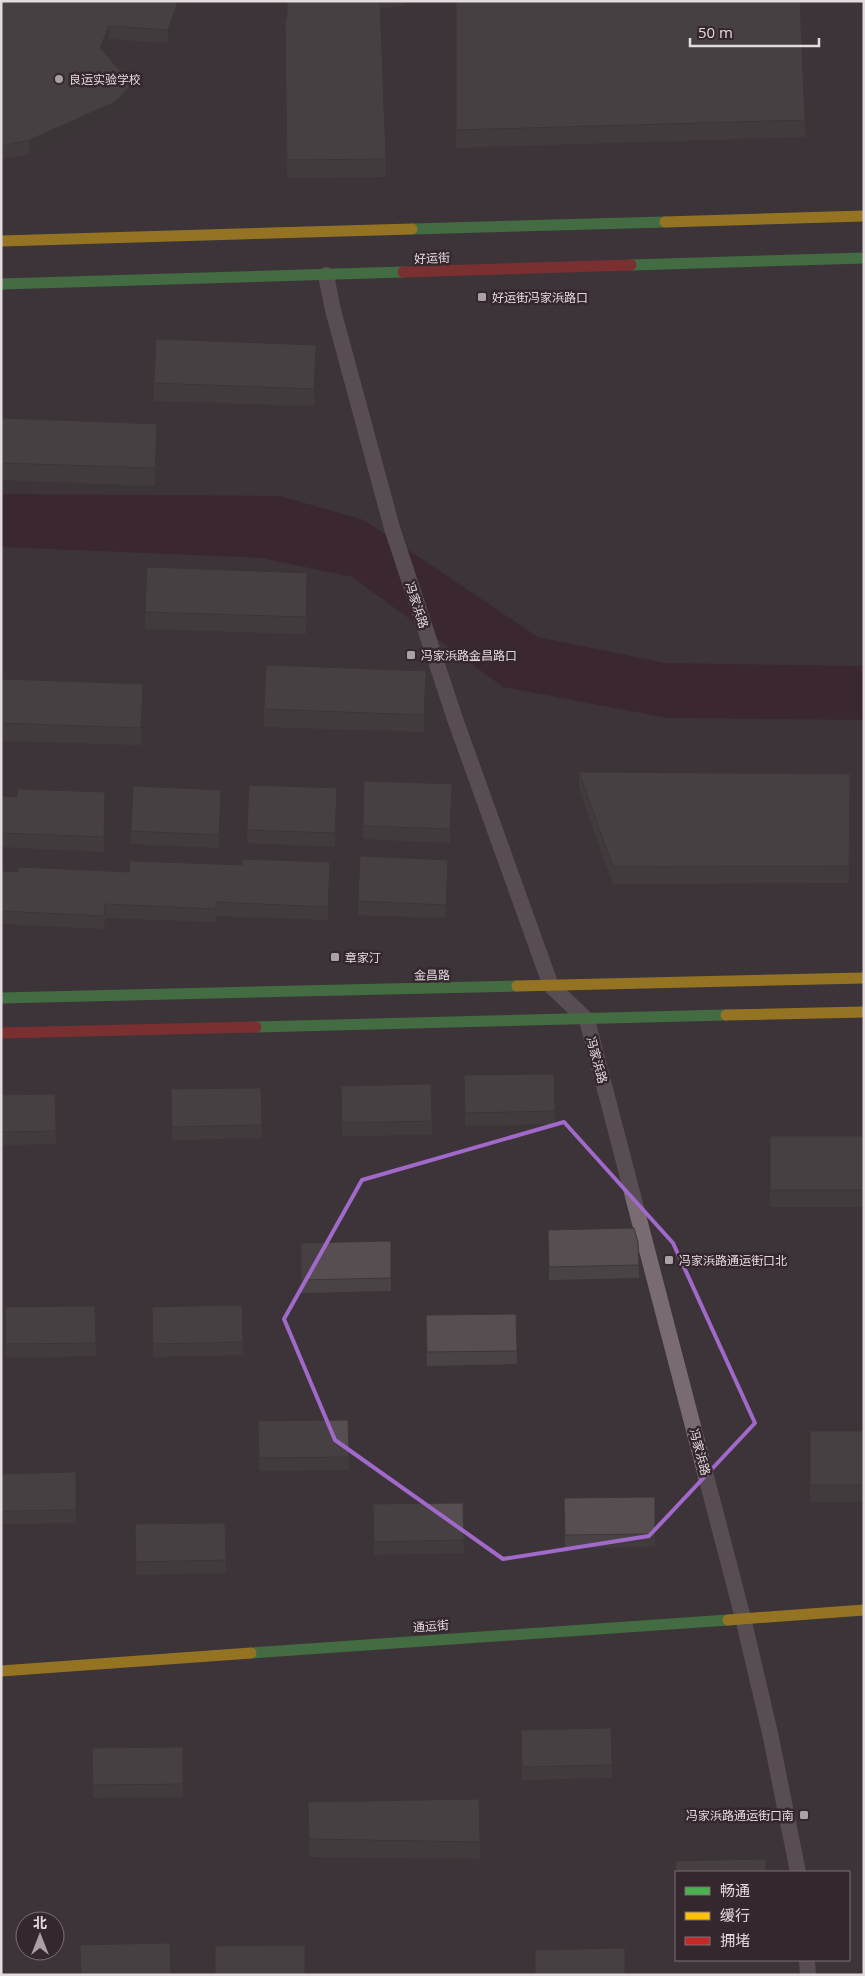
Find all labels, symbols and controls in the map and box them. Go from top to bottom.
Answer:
scale bar [690,15,819,47]
text: 50 m [698,22,733,42]
place label: 良运实验学校 [69,71,141,88]
marker: 良运实验学校 [53,73,65,85]
street label: 好运街 [414,249,450,267]
place label: 好运街冯家浜路口 [492,289,588,306]
marker: 好运街冯家浜路口 [476,291,488,303]
street label: 冯家浜路 [401,580,433,630]
place label: 冯家浜路金昌路口 [421,647,517,664]
marker: 冯家浜路金昌路口 [405,649,417,661]
place label: 章家汀 [345,949,381,966]
marker: 章家汀 [329,951,341,963]
street label: 金昌路 [414,966,450,984]
street label: 冯家浜路 [583,1035,611,1085]
place label: 冯家浜路通运街口北 [679,1252,787,1269]
marker: 冯家浜路通运街口北 [663,1254,675,1266]
street label: 冯家浜路 [686,1427,714,1477]
street label: 通运街 [412,1616,450,1636]
place label: 冯家浜路通运街口南 [686,1807,794,1824]
marker: 冯家浜路通运街口南 [798,1809,810,1821]
legend [675,1871,850,1961]
text: 畅通 [720,1880,750,1900]
text: 缓行 [720,1905,750,1925]
north arrow [15,1911,65,1961]
text: 北 [33,1913,47,1932]
text: 拥堵 [720,1930,750,1950]

